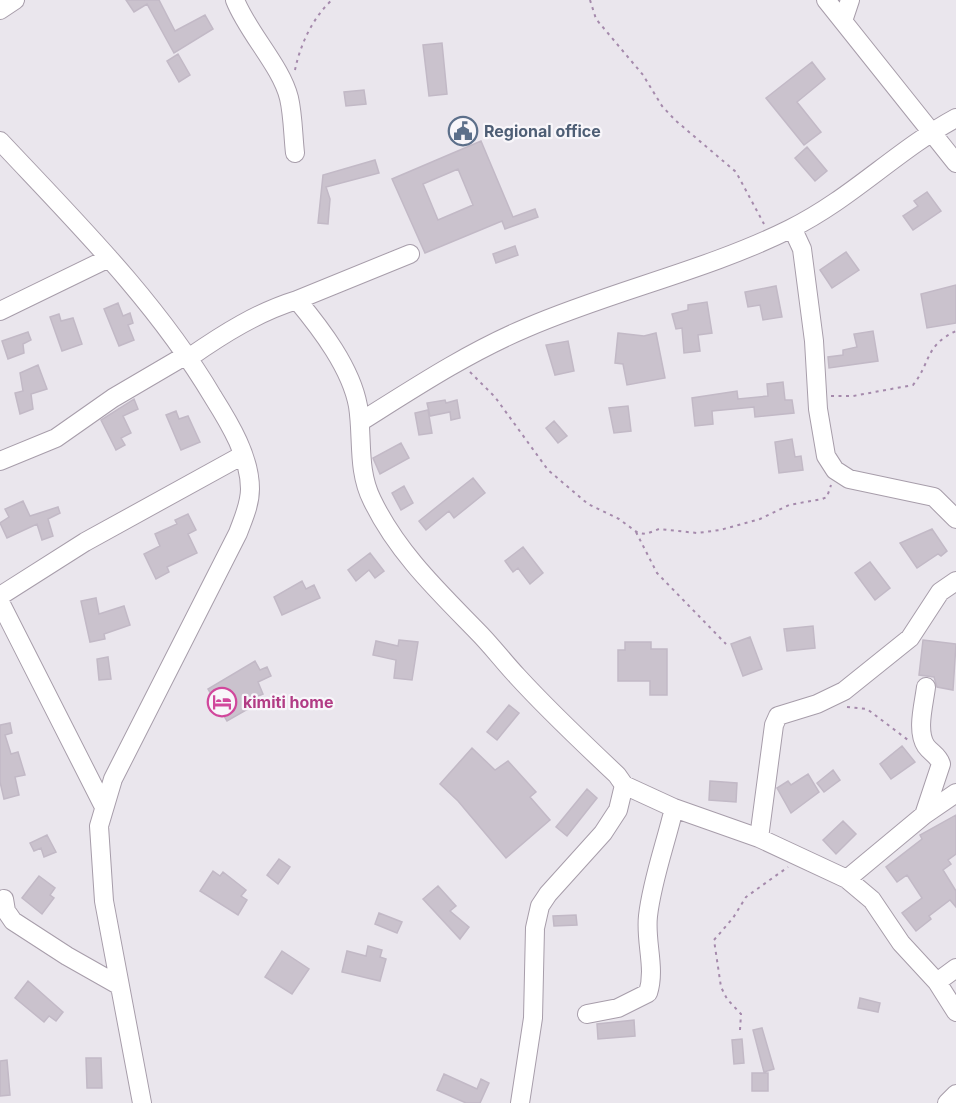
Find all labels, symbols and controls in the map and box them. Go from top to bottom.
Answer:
public building icon: Regional office [447,115,479,147]
place label: Regional office [484,121,601,141]
hotel icon: kimiti home [206,686,238,718]
place label: kimiti home [243,692,333,712]

